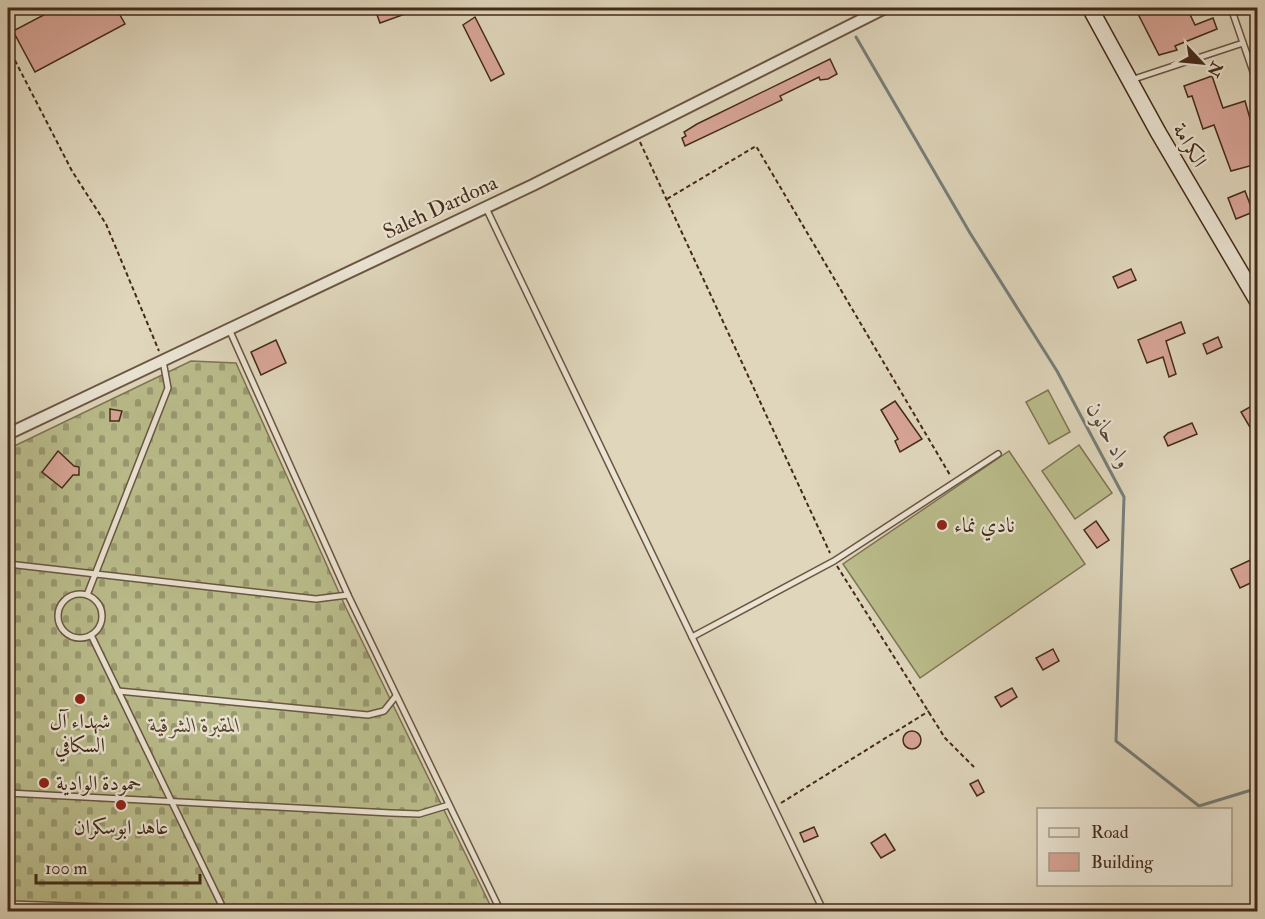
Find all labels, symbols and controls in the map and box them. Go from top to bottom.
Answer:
north arrow [1172,33,1232,93]
text: N [1202,57,1227,81]
street label: الكرامة [1166,118,1213,172]
street label: Saleh Dardona [379,169,502,246]
water label: واد حانون [1080,398,1138,473]
place label: نادي نماء [954,512,1015,541]
marker: نادي نماء [935,518,949,532]
marker: شهداء آل السكافي [73,692,87,706]
place label: شهداء آل السكافي [50,708,110,762]
park label: المقبرة الشرقية [148,712,240,739]
place label: حمودة الوادية [56,770,142,797]
marker: حمودة الوادية [37,776,51,790]
marker: عاهد ابوسكران [114,798,128,812]
legend [1037,808,1232,886]
place label: عاهد ابوسكران [74,814,168,841]
text: Road [1091,821,1129,844]
scale bar [36,847,200,885]
text: Building [1091,851,1154,874]
text: 100 m [45,857,88,880]

